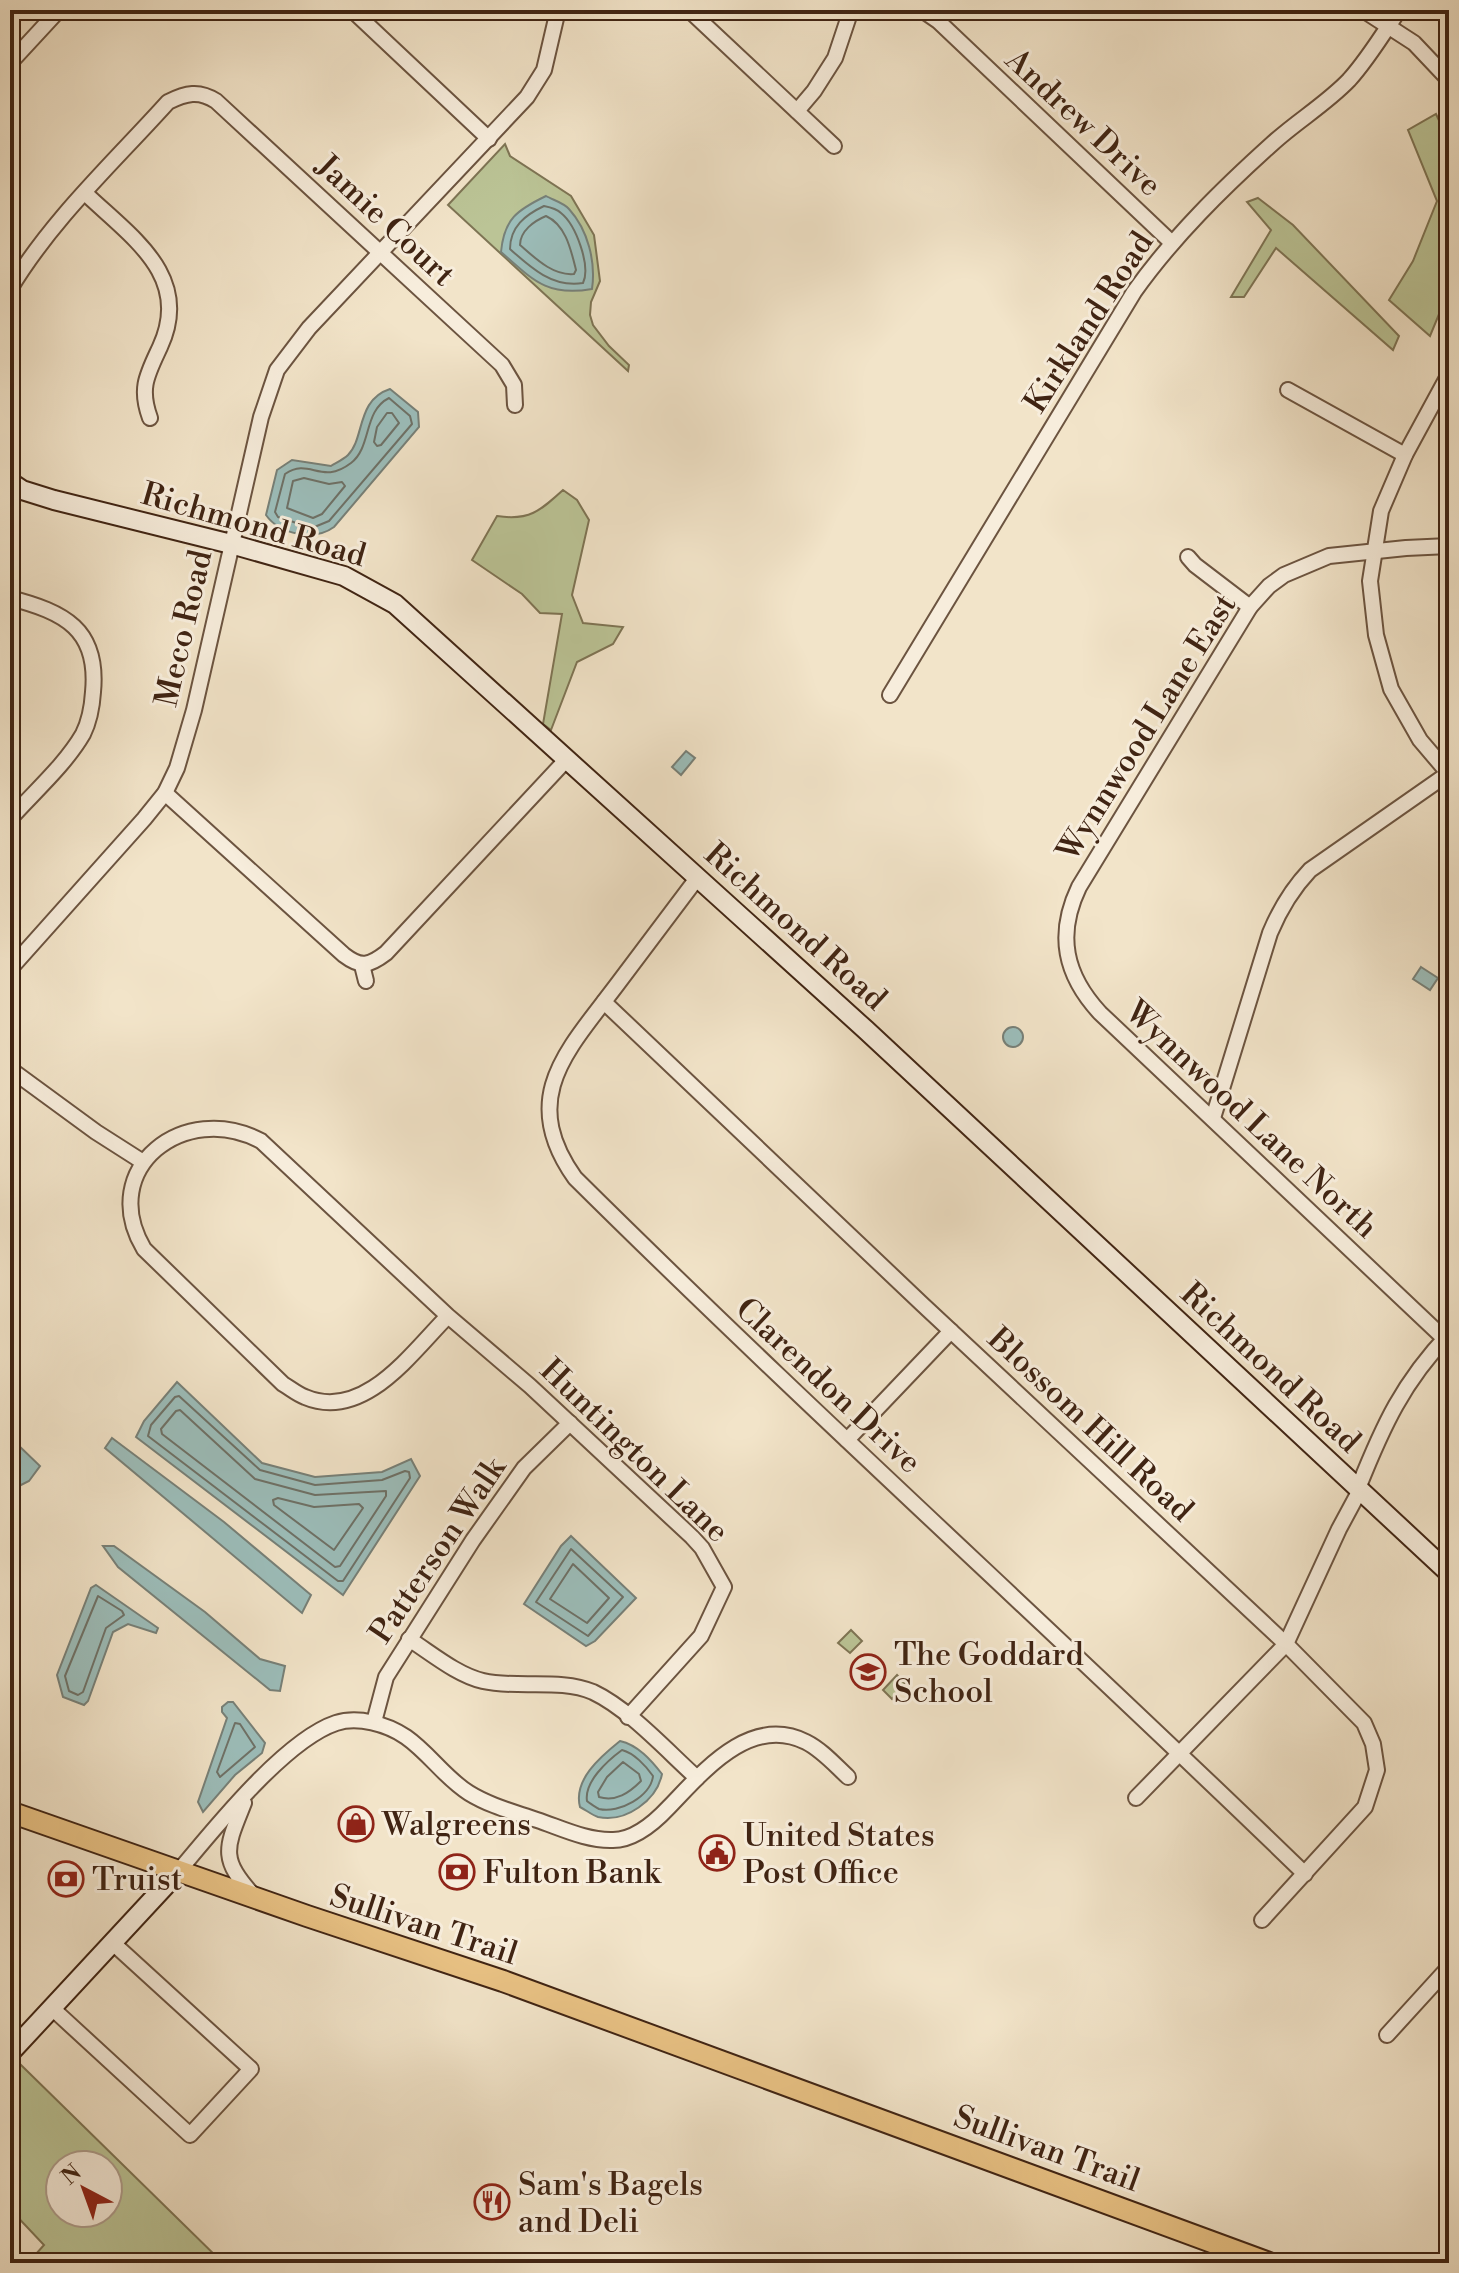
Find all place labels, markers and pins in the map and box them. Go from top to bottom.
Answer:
place label: The Goddard School [894,1635,1084,1712]
school or university icon: The Goddard School [849,1653,887,1691]
shop icon: Walgreens [337,1805,375,1843]
place label: Walgreens [381,1805,531,1845]
place label: United States Post Office [743,1816,935,1893]
public building icon: United States Post Office [698,1834,736,1872]
bank icon: Fulton Bank [438,1853,476,1891]
place label: Fulton Bank [483,1853,663,1893]
bank icon: Truist [47,1860,85,1898]
place label: Truist [92,1860,182,1900]
place label: Sam's Bagels and Deli [518,2165,703,2242]
restaurant icon: Sam's Bagels and Deli [473,2183,511,2221]

